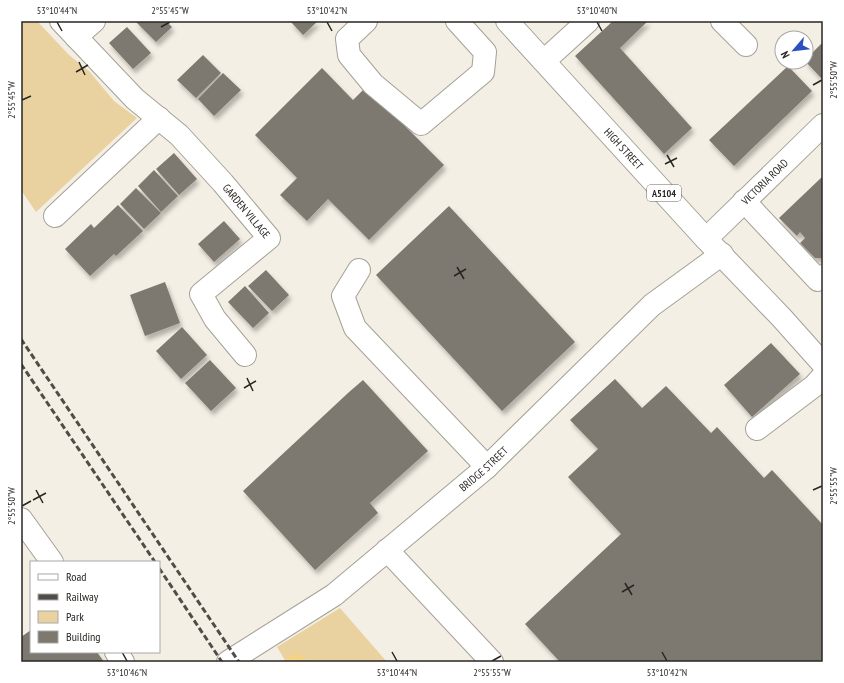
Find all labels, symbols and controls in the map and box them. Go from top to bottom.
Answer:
text: 53°10'44"N [37,4,77,17]
text: 2°55'45"W [151,4,189,17]
text: 53°10'42"N [307,4,347,17]
text: 53°10'40"N [577,4,617,17]
north arrow [774,30,814,70]
text: N [778,49,793,61]
text: 2°55'50"W [827,61,840,99]
text: 2°55'45"W [5,81,18,119]
street label: HIGH STREET [601,125,646,173]
street label: VICTORIA ROAD [738,156,791,208]
street label: GARDEN VILLAGE [220,181,273,241]
road number: A5104 [647,185,681,201]
street label: BRIDGE STREET [456,443,511,494]
text: 2°55'55"W [827,467,840,505]
text: 2°55'50"W [5,487,18,525]
legend [30,561,160,653]
text: Road [66,569,86,584]
text: Railway [66,589,99,604]
text: Park [66,609,84,624]
text: Building [66,629,101,644]
text: 53°10'46"N [107,666,147,679]
text: 53°10'44"N [377,666,417,679]
text: 2°55'55"W [473,666,511,679]
text: 53°10'42"N [647,666,687,679]

